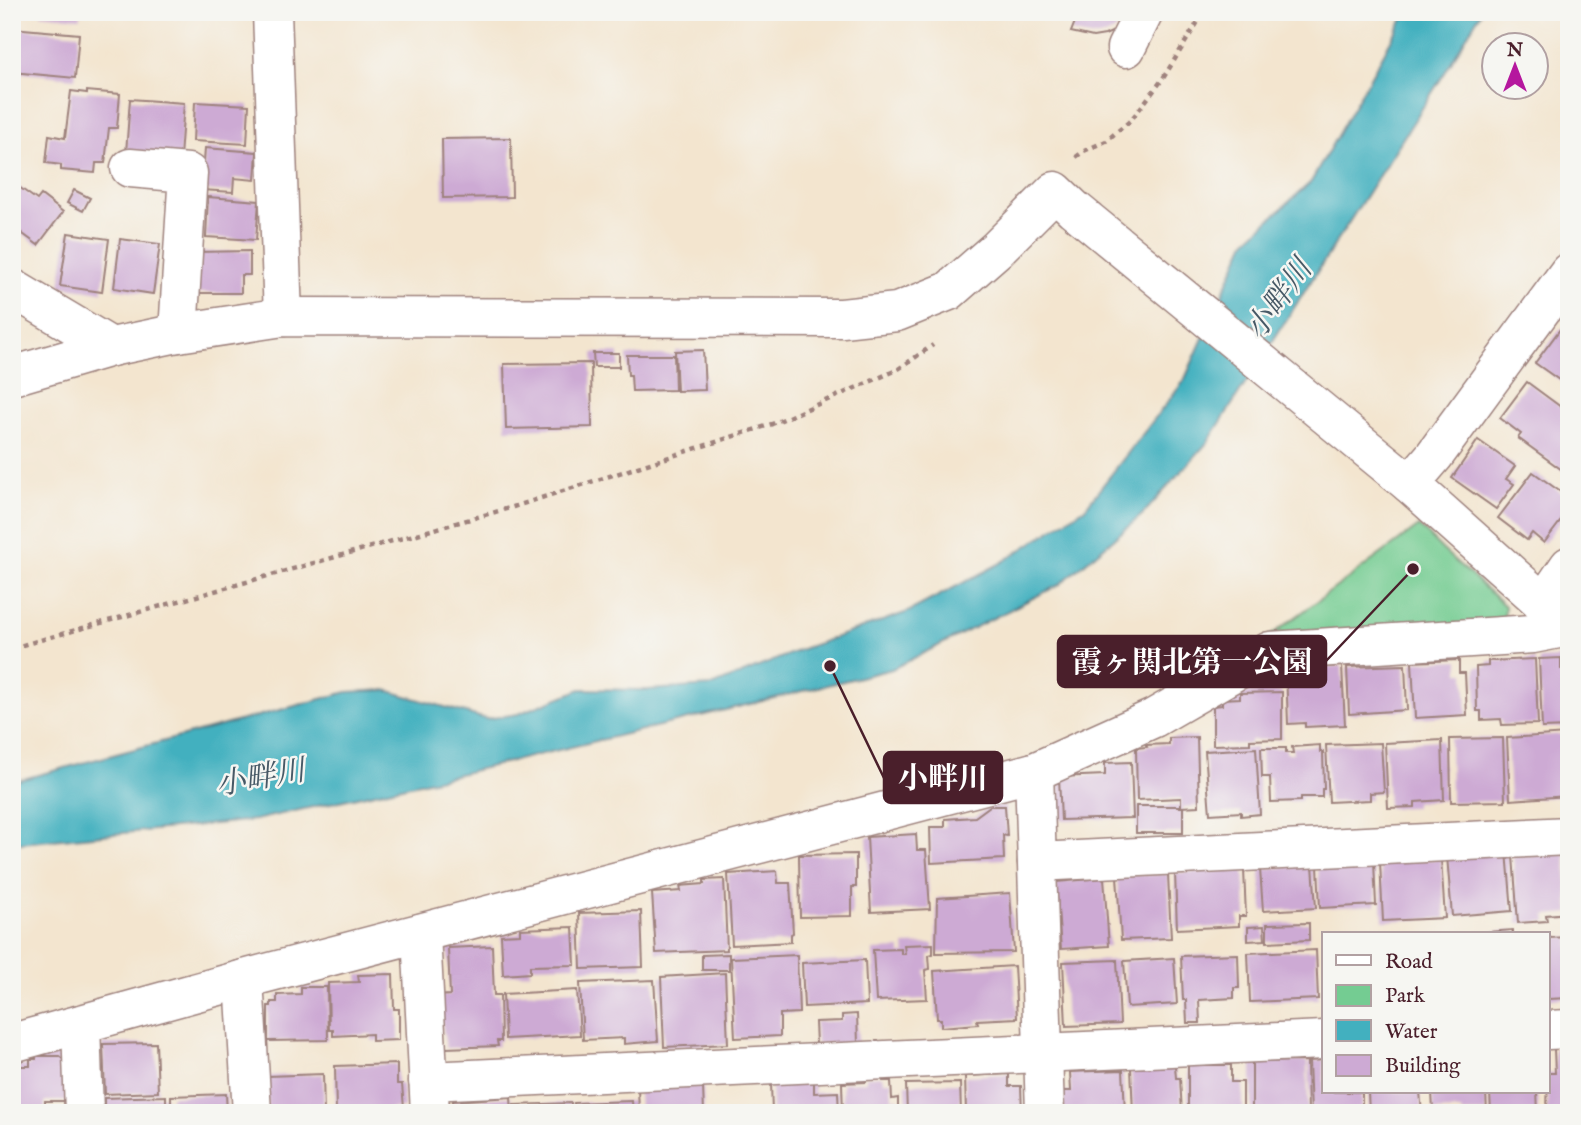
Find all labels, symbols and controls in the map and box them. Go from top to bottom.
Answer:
north arrow [1480,32,1550,102]
text: N [1506,39,1524,63]
water label: 小畔川 [1238,250,1323,348]
callout: 霞ヶ関北第一公園 [1058,636,1326,687]
text: 霞ヶ関北第一公園 [1072,645,1312,683]
water label: 小畔川 [213,752,311,805]
callout: 小畔川 [884,752,1002,803]
text: 小畔川 [898,761,988,799]
legend [1322,932,1550,1094]
text: Road [1385,949,1433,976]
text: Park [1385,983,1426,1010]
text: Water [1385,1019,1438,1046]
text: Building [1385,1053,1461,1080]

